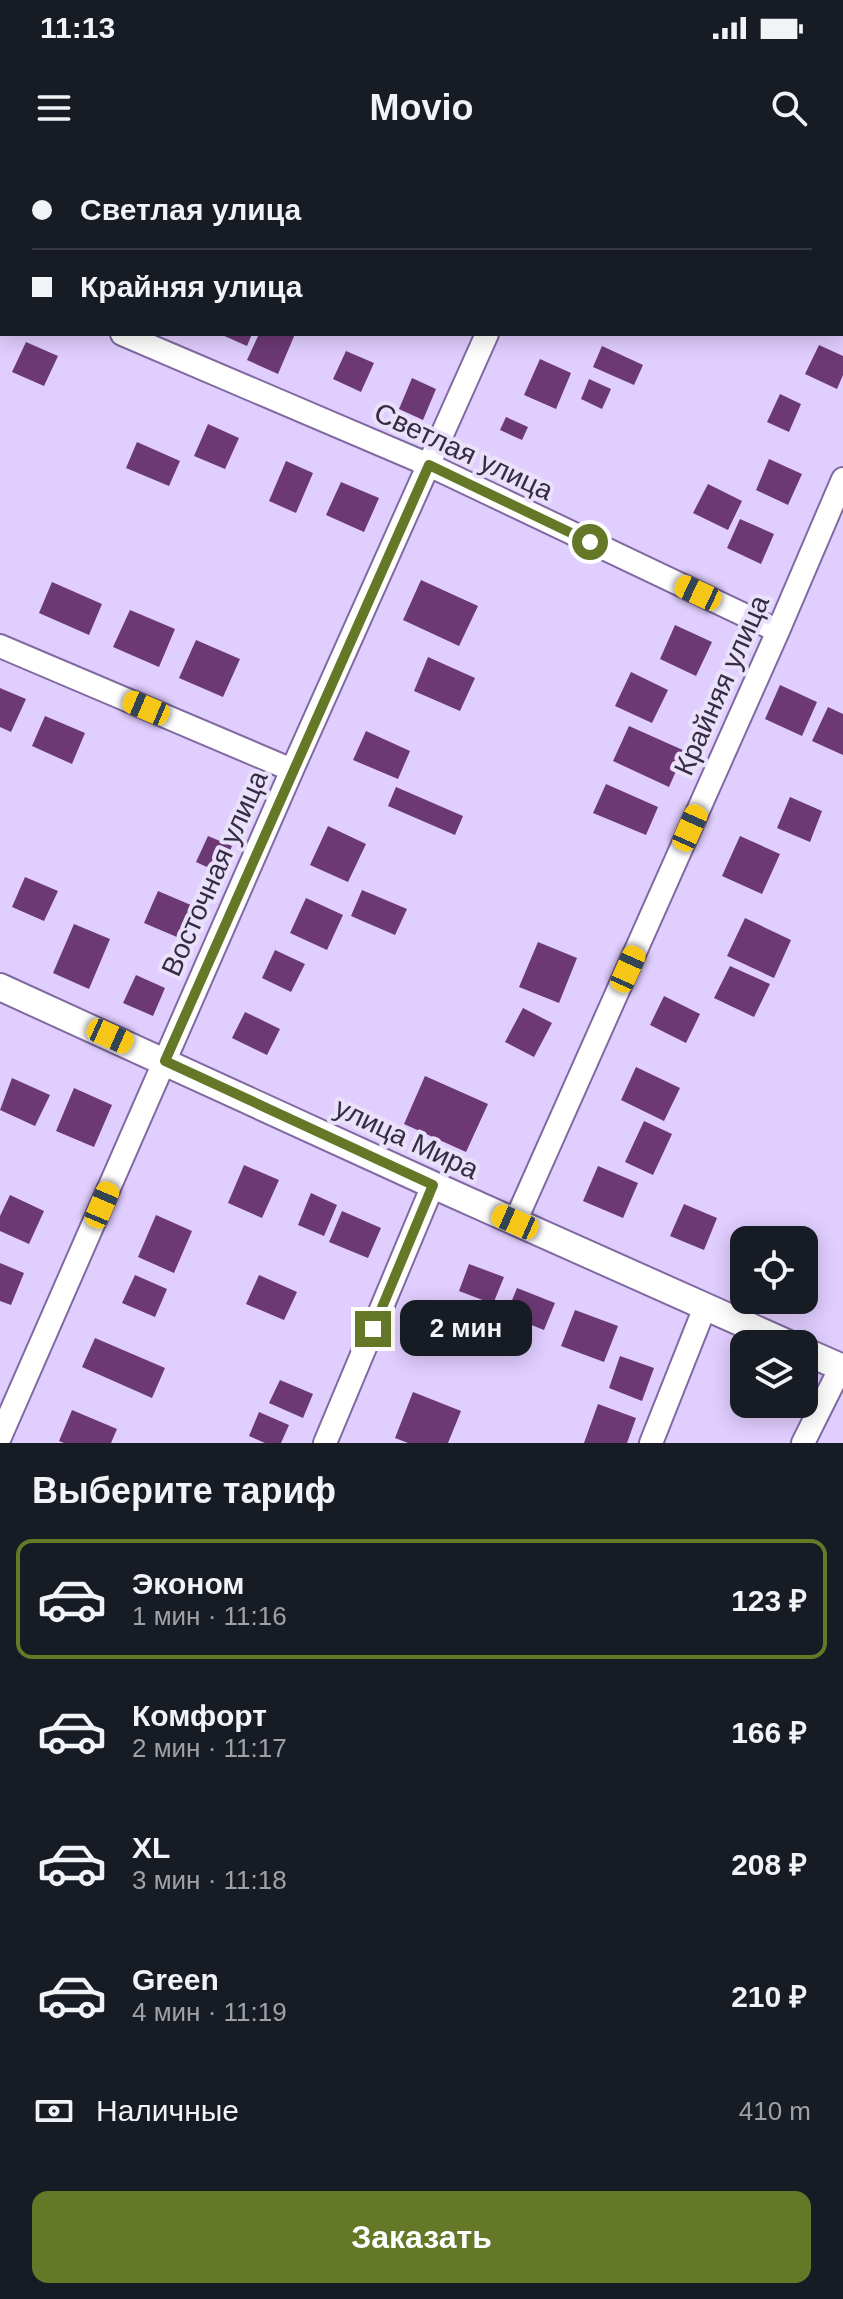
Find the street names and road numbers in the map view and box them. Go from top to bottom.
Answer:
street label: Светлая улица [370,397,558,507]
street label: Крайняя улица [668,590,775,780]
street label: Восточная улица [155,765,274,981]
street label: улица Мира [330,1092,484,1185]

